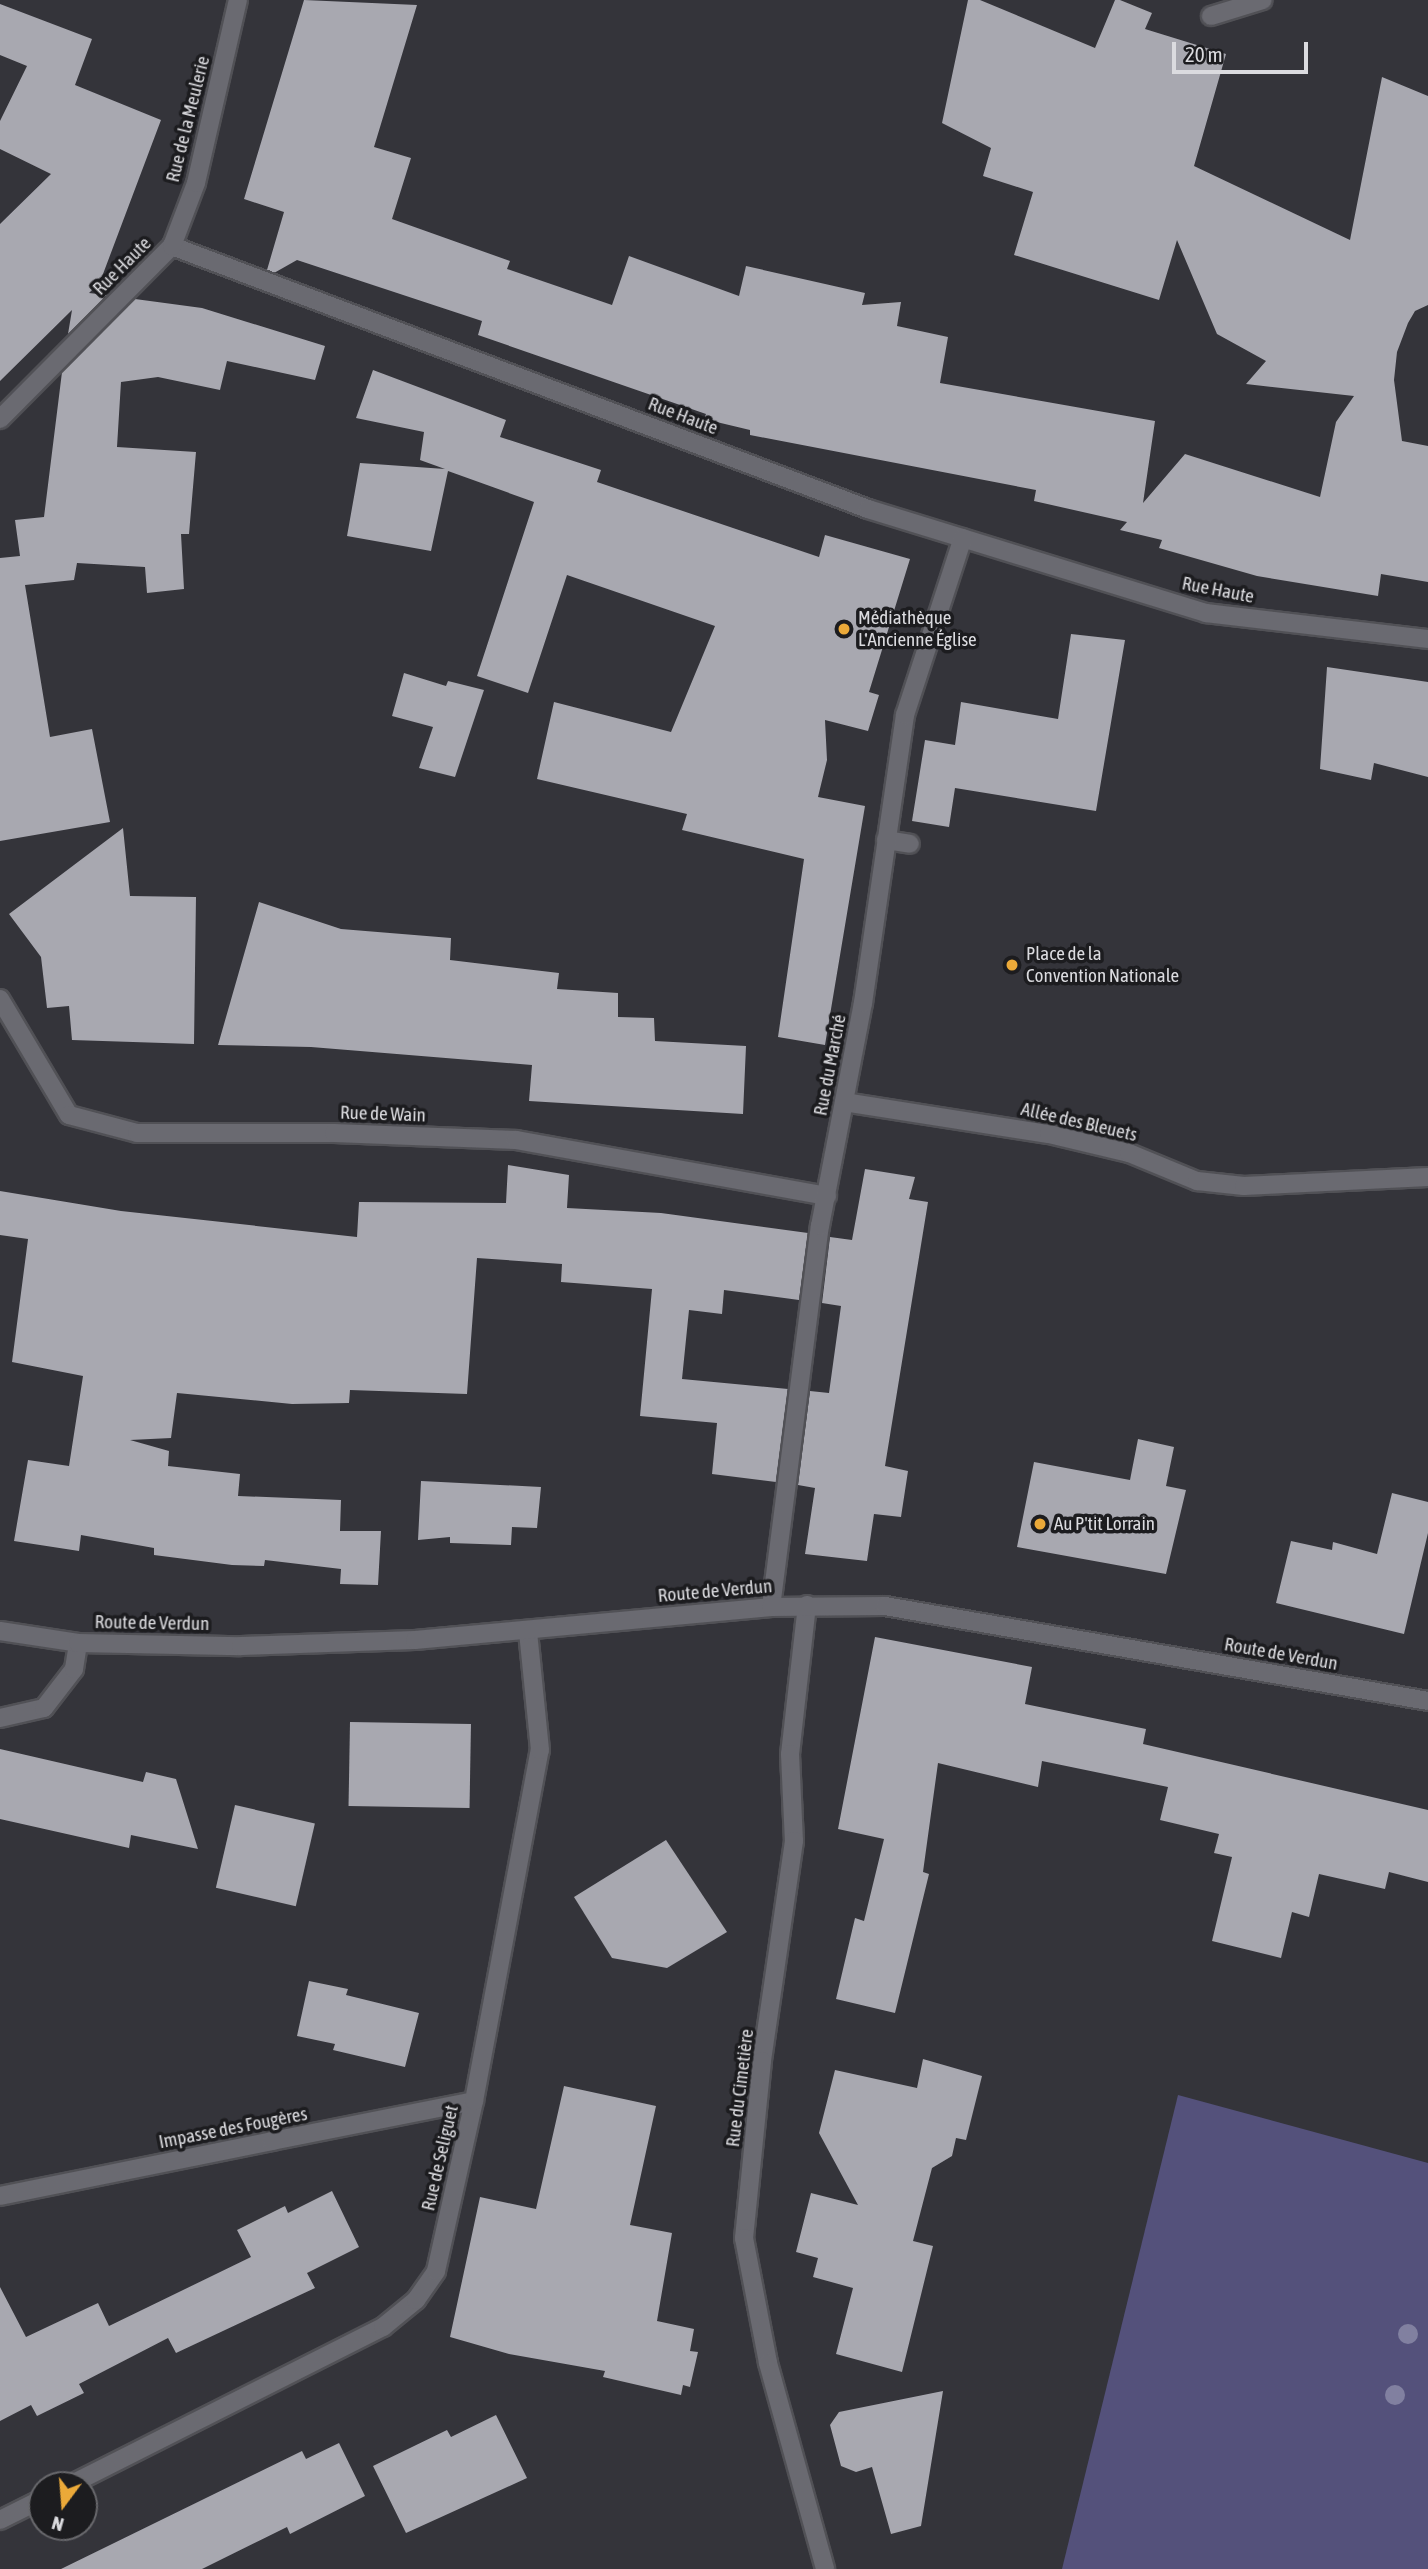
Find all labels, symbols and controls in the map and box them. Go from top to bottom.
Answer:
scale bar [1176,28,1312,72]
text: 20 m [1185,42,1223,66]
street label: Rue de la Meulerie [161,54,215,184]
street label: Rue Haute [88,232,156,300]
street label: Rue Haute [645,392,721,440]
street label: Rue Haute [1180,572,1256,608]
place label: Médiathèque L'Ancienne Église [858,607,977,651]
marker: Médiathèque L'Ancienne Église [836,621,852,637]
place label: Place de la Convention Nationale [1026,943,1179,987]
marker: Place de la Convention Nationale [1004,957,1020,973]
street label: Rue du Marché [809,1012,851,1118]
street label: Allée des Bleuets [1019,1098,1139,1146]
street label: Rue de Wain [340,1101,426,1127]
place label: Au P'tit Lorrain [1054,1513,1155,1535]
marker: Au P'tit Lorrain [1032,1516,1048,1532]
street label: Route de Verdun [657,1575,773,1607]
street label: Route de Verdun [94,1611,210,1635]
street label: Route de Verdun [1223,1633,1339,1675]
street label: Rue du Cimetière [721,2028,759,2148]
street label: Impasse des Fougères [157,2102,309,2154]
street label: Rue de Seliguet [417,2103,463,2213]
north arrow [28,2471,98,2541]
text: N [49,2512,66,2536]

